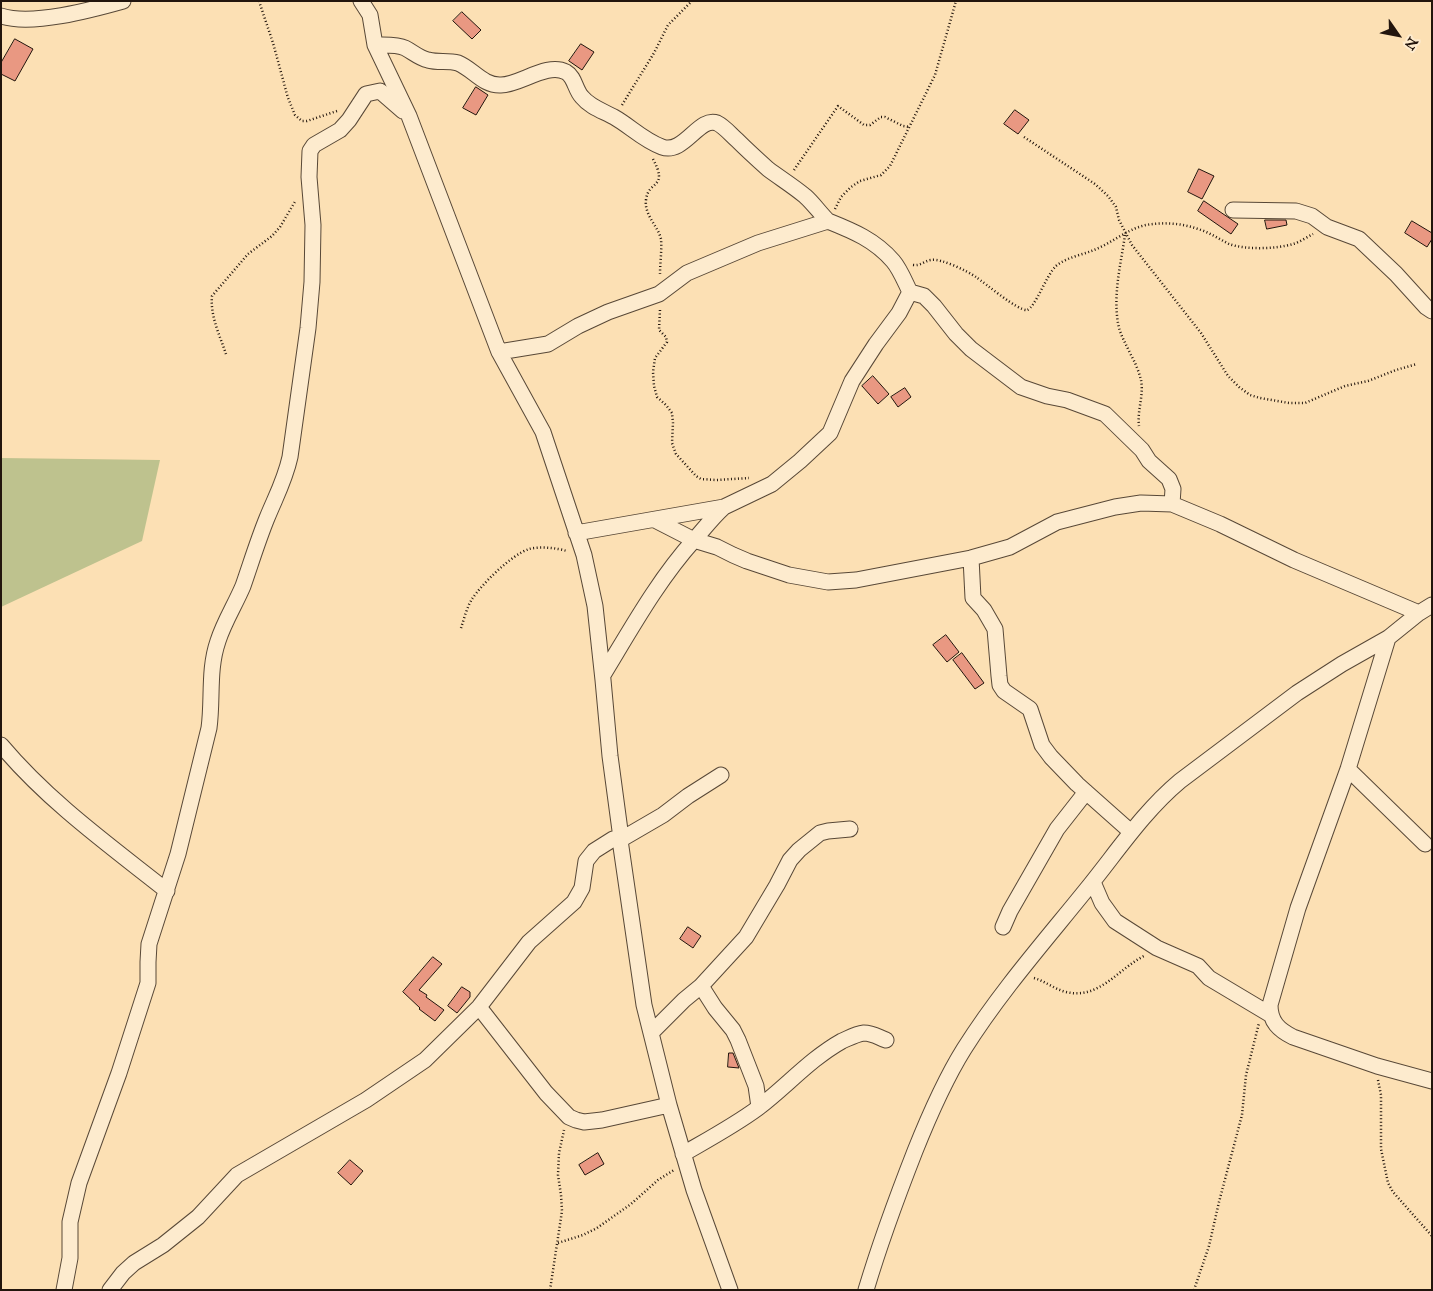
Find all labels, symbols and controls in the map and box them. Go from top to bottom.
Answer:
north arrow [1373,10,1423,60]
text: N [1401,34,1421,53]

